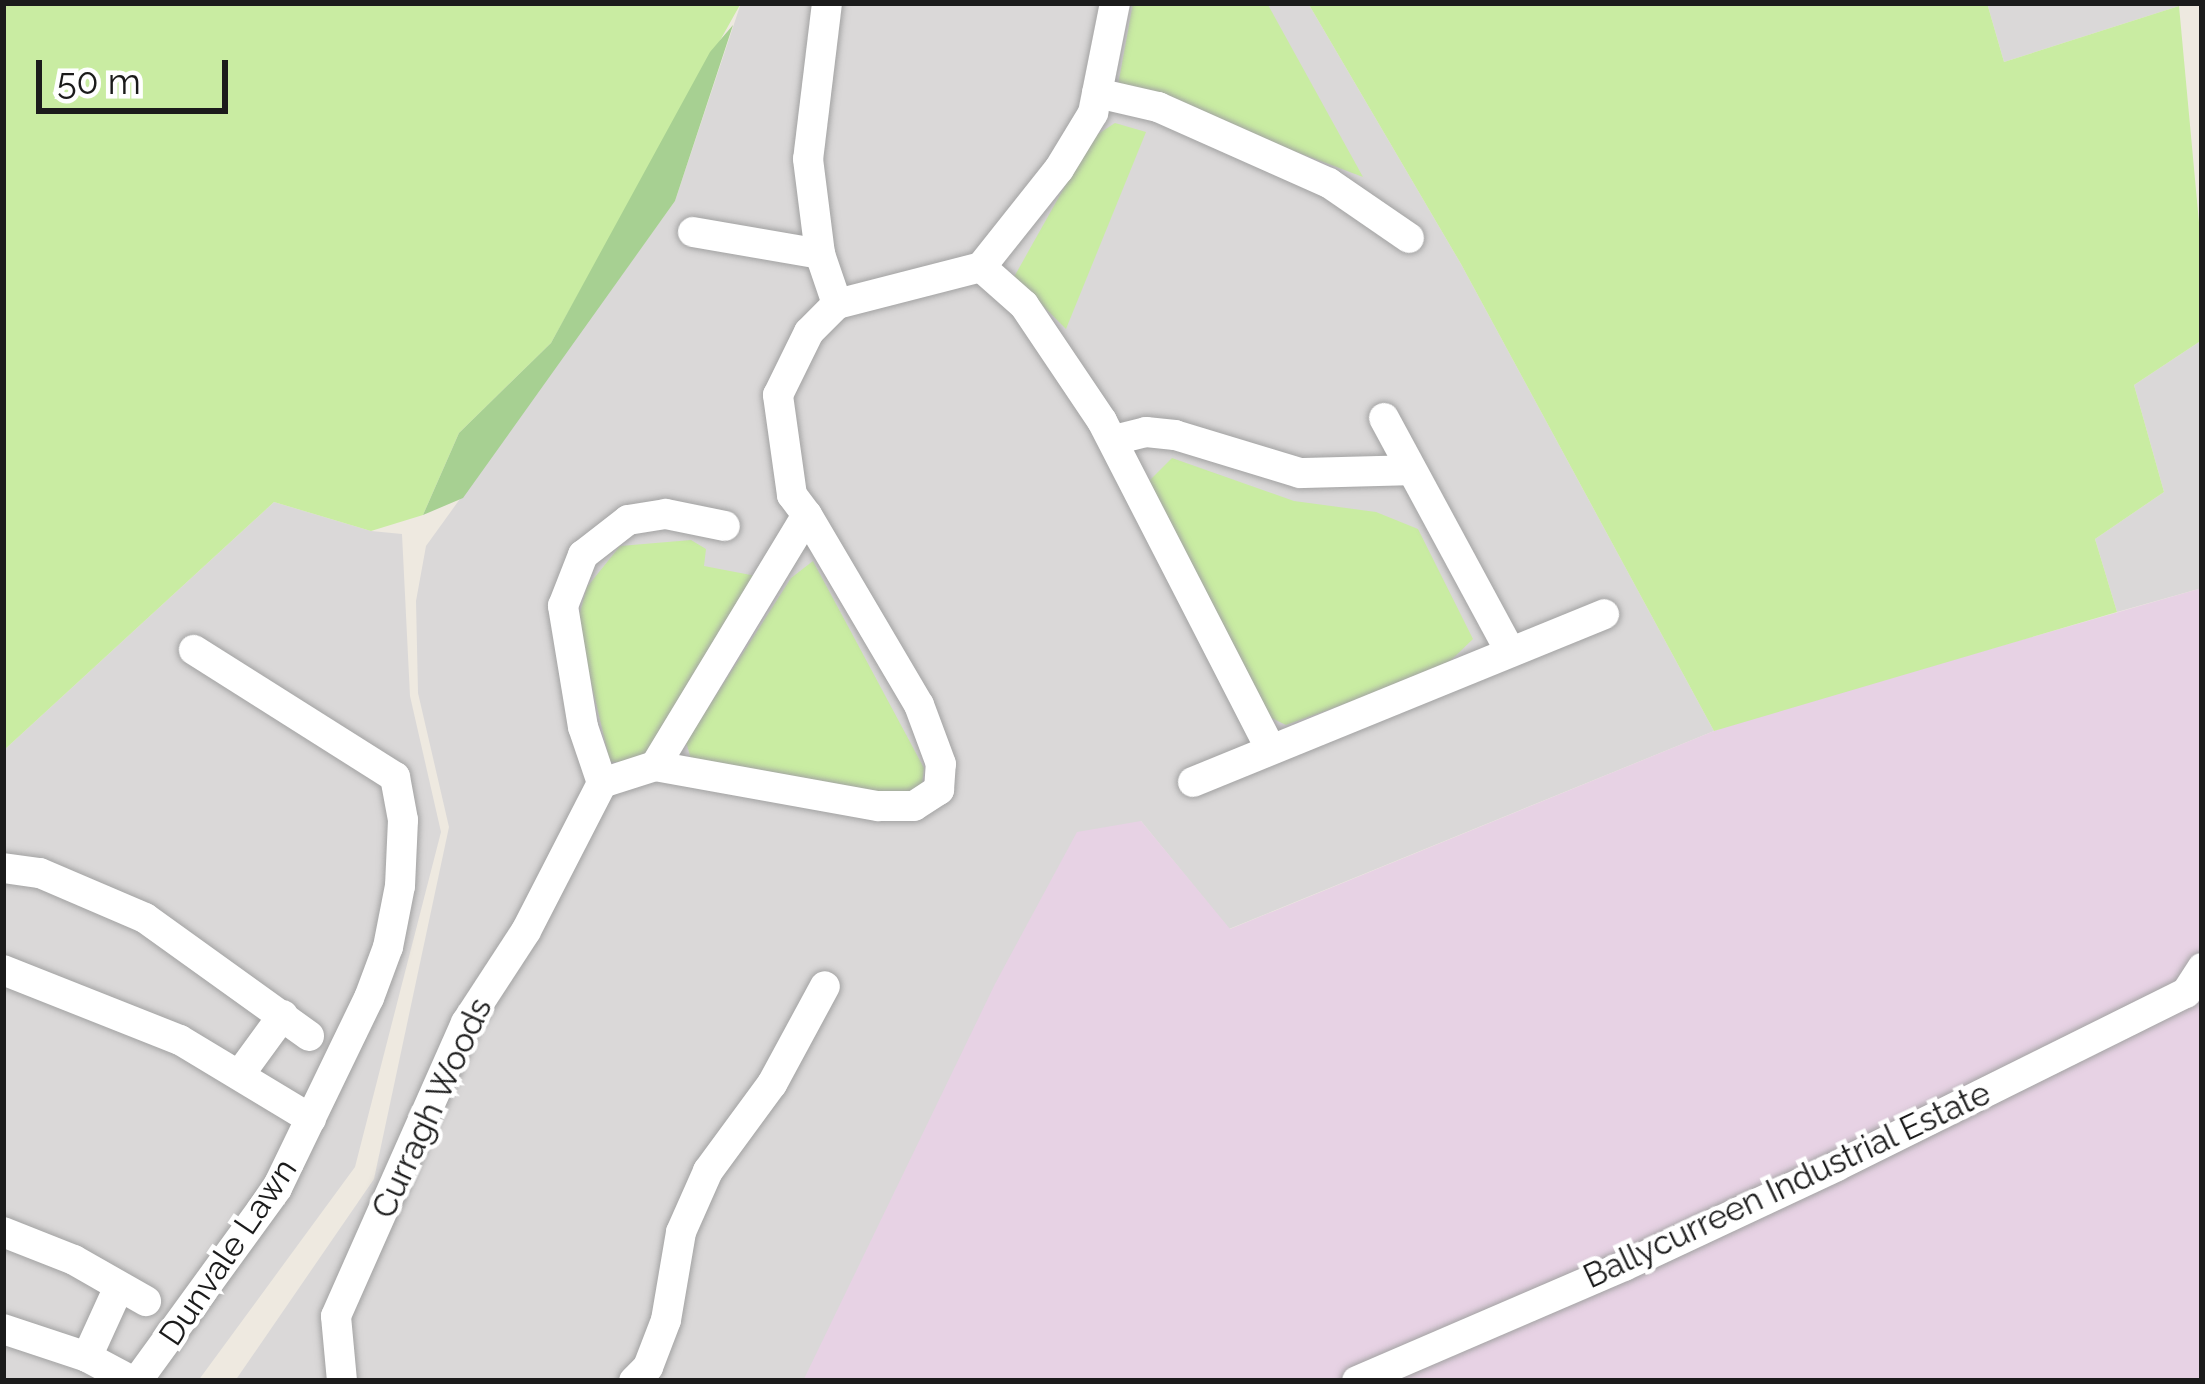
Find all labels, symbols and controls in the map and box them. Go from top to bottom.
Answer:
scale bar [42,36,234,110]
text: 50 m [57,60,141,102]
street label: Curragh Woods [363,991,501,1225]
street label: Ballycurreen Industrial Estate [1577,1073,1997,1297]
street label: Dunvale Lawn [151,1151,305,1353]

